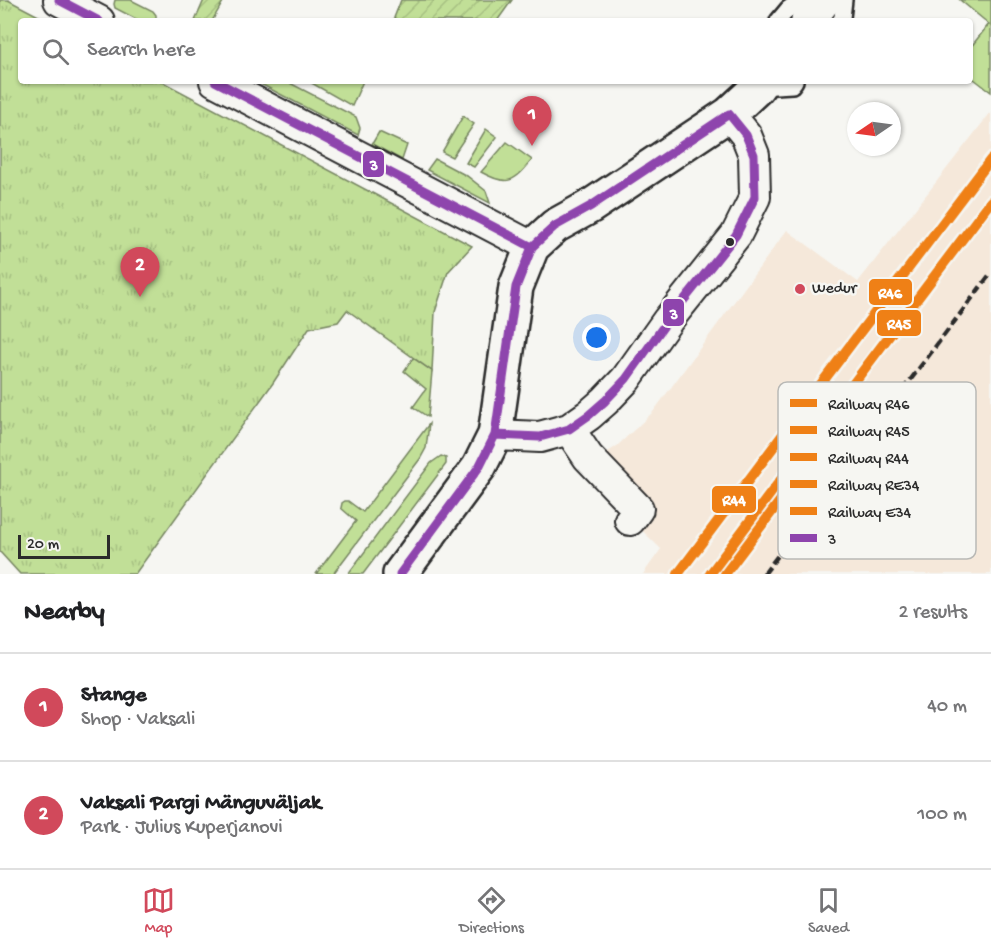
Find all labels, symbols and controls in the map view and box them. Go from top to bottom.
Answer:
search box [18,18,973,84]
icon: search [39,35,72,68]
text: Search here [87,38,195,64]
pin: 1 [512,96,552,146]
north arrow [847,102,901,156]
line badge: 3 [362,150,385,178]
text: 3 [369,158,378,177]
unlabelled marker [724,236,736,248]
pin: 2 [120,248,160,297]
line badge: R46 [868,278,913,306]
place label: Wedur [812,280,858,299]
marker: Wedur [793,282,807,296]
text: R46 [877,286,903,305]
line badge: 3 [662,298,685,327]
text: 3 [669,307,678,326]
line badge: R45 [876,309,922,337]
text: R45 [886,317,912,336]
your location [582,323,611,352]
legend [778,382,976,559]
text: Railway R46 [828,397,910,416]
text: Railway R45 [828,424,910,443]
text: Railway R44 [828,451,909,470]
text: Railway RE34 [828,478,920,497]
line badge: R44 [711,485,757,514]
text: R44 [721,493,746,512]
text: Railway E34 [828,505,911,524]
scale bar [18,532,110,560]
text: 3 [827,532,836,551]
text: 20 m [27,536,59,555]
text: Nearby [24,598,105,629]
text: 2 results [898,602,967,625]
text: Stange [81,683,147,709]
text: 1 [39,696,48,719]
text: 40 m [927,696,967,719]
text: Shop · Vaksali [81,709,195,732]
text: Vaksali Pargi Mänguväljak [81,791,321,817]
text: 2 [39,804,48,827]
text: 100 m [917,804,967,827]
text: Park · Julius Kuperjanovi [81,817,283,840]
tab: Map [142,884,175,939]
tab: Directions [459,884,524,939]
tab: Saved [808,884,849,939]

